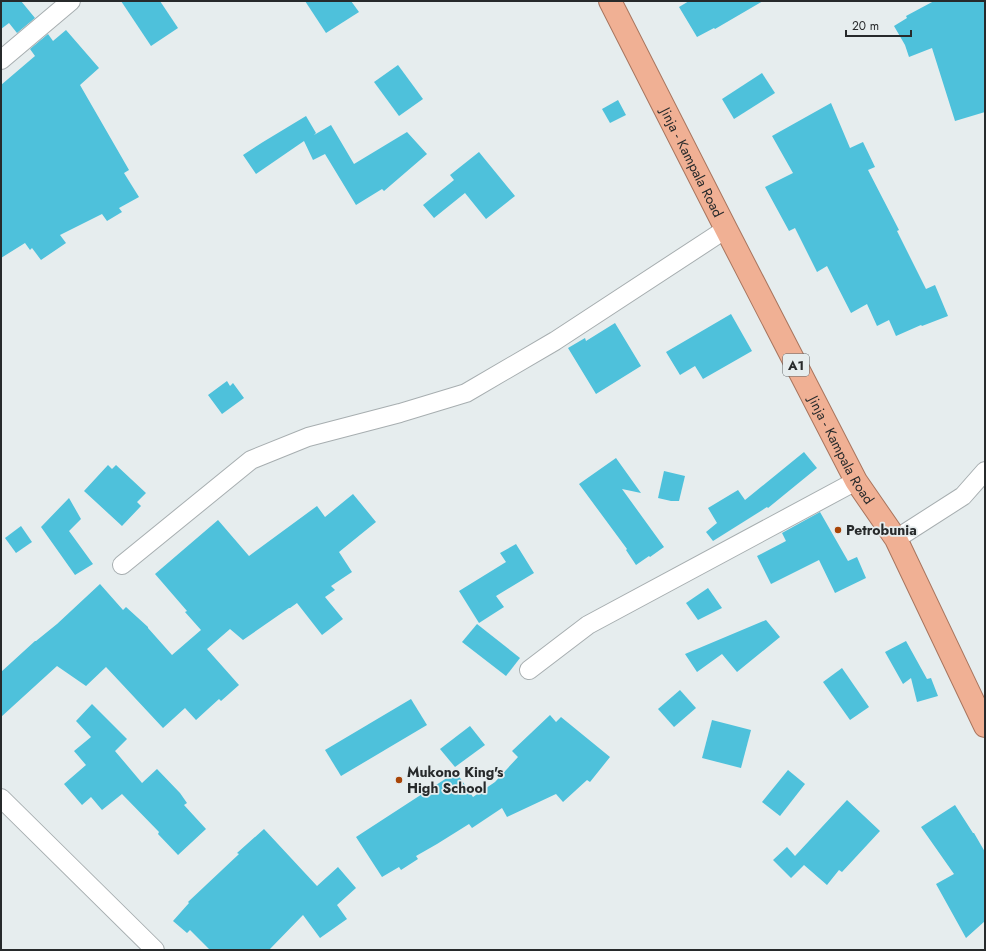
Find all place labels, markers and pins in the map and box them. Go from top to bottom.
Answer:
place label: Petrobunia [846,520,917,540]
marker: Petrobunia [833,525,843,535]
place label: Mukono King's High School [407,762,504,798]
marker: Mukono King's High School [394,775,404,785]

